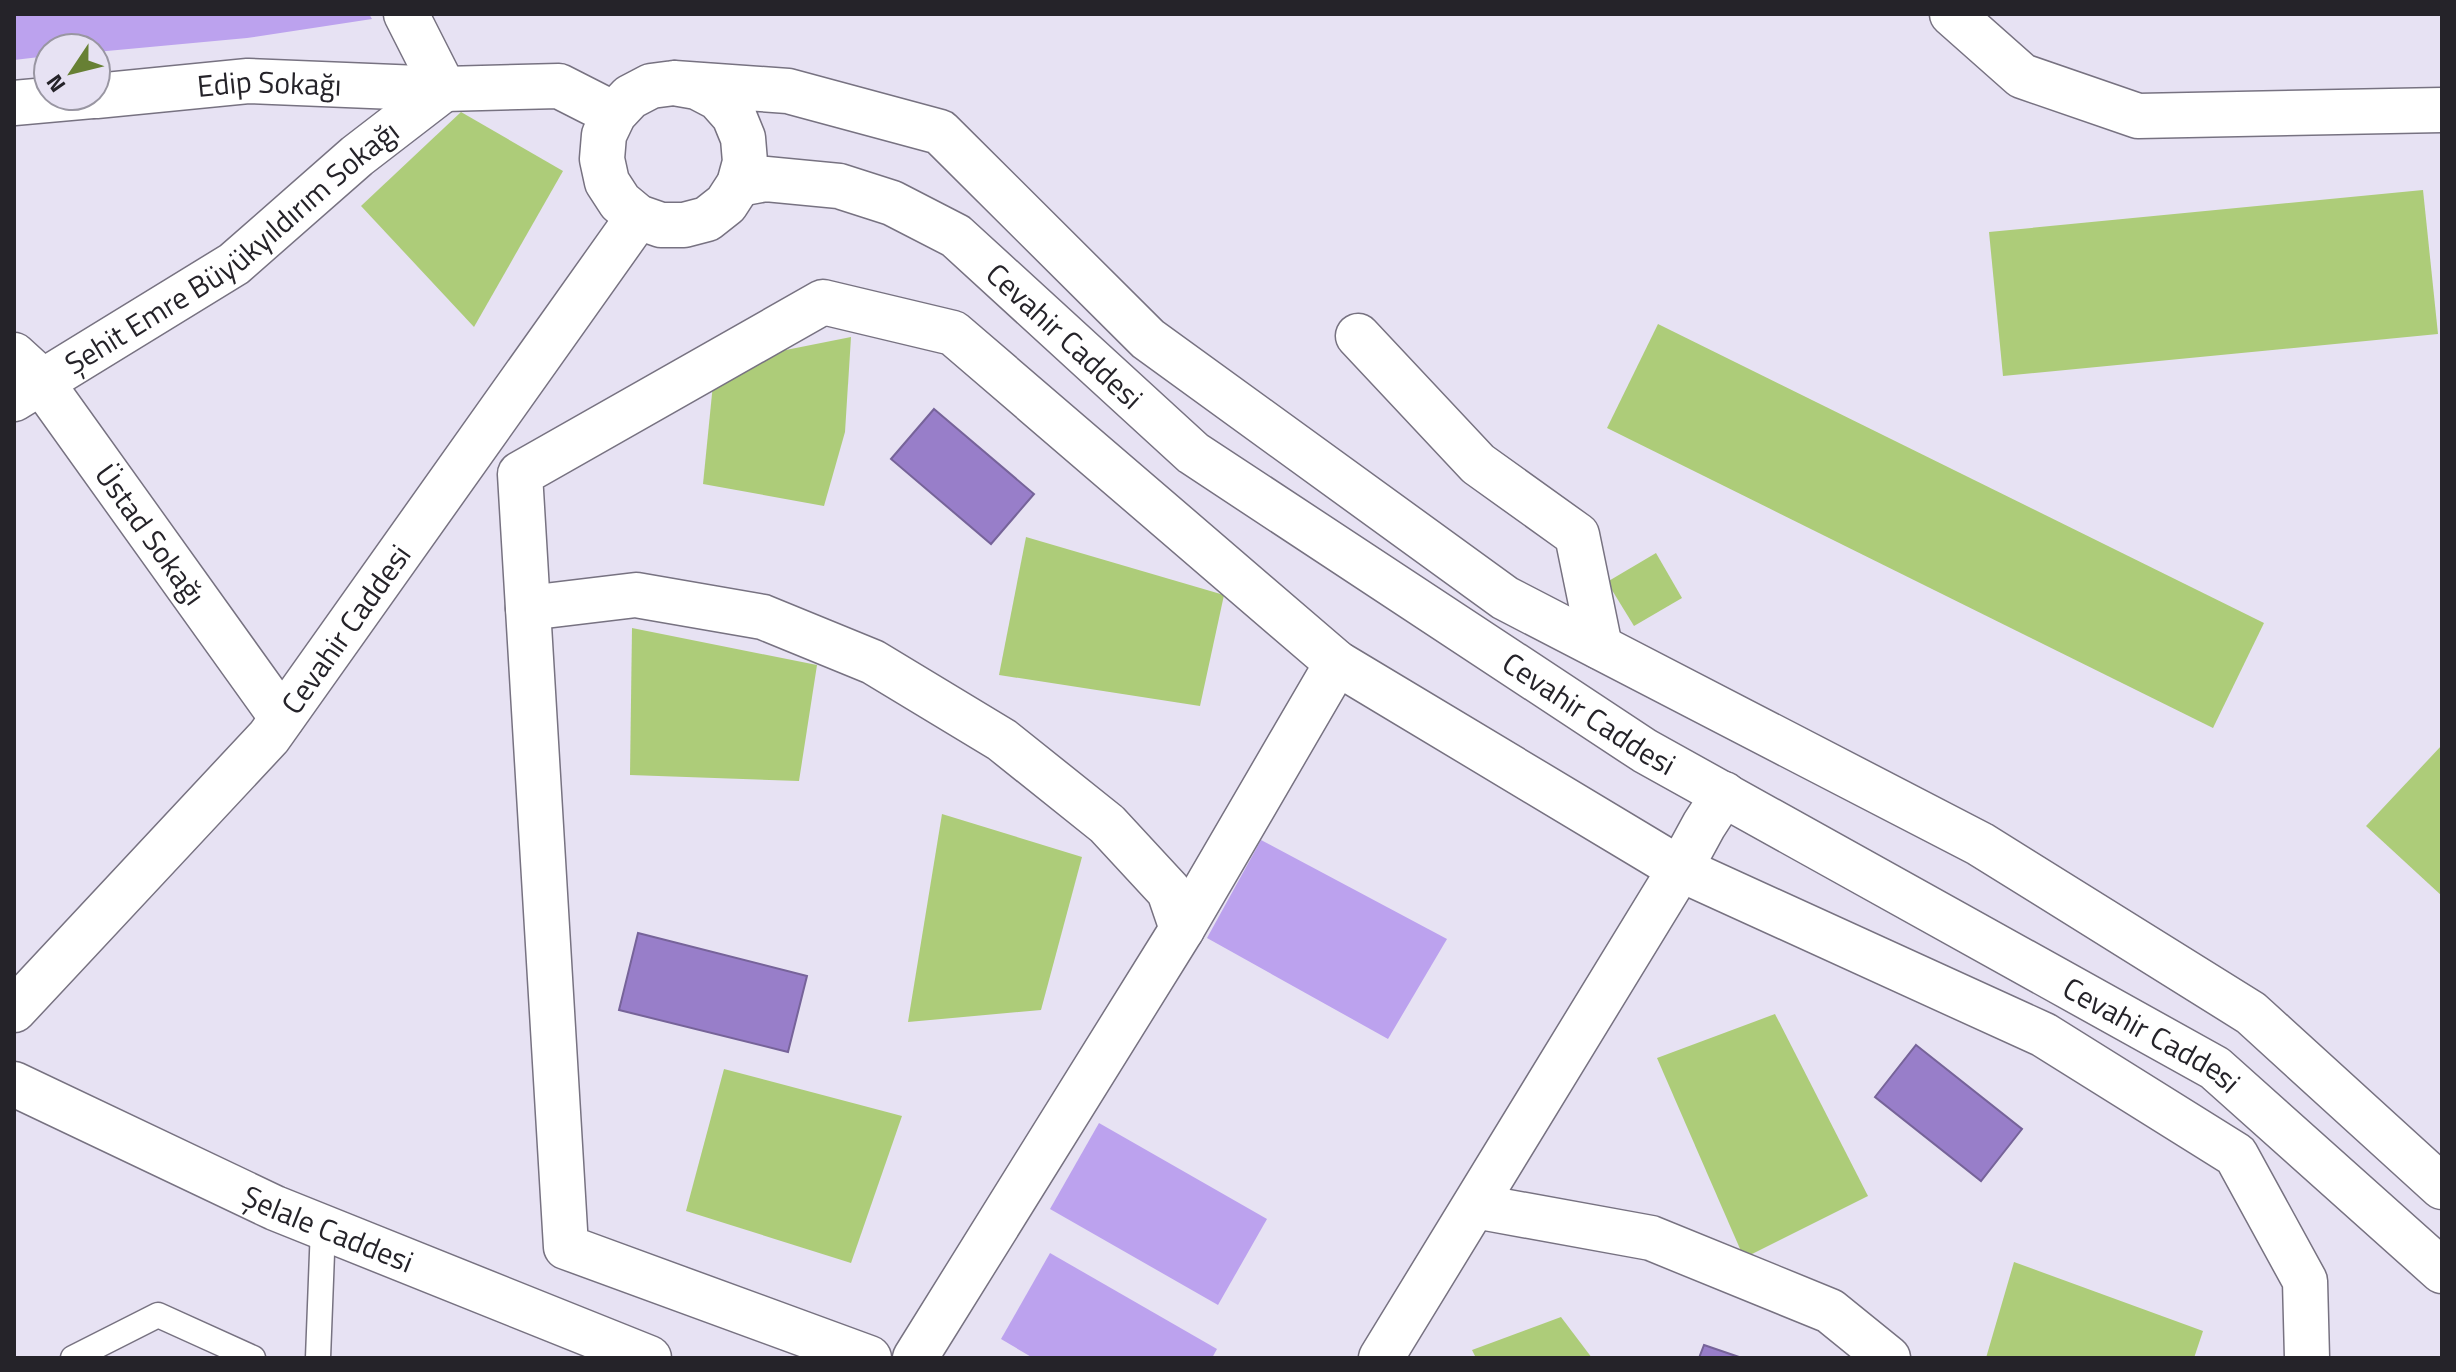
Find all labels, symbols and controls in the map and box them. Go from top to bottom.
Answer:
north arrow [32,32,112,112]
street label: Edip Sokağı [195,58,342,109]
text: N [37,67,74,99]
street label: Şehit Emre Büyükyıldırım Sokağı [55,109,409,386]
street label: Cevahir Caddesi [976,252,1154,420]
street label: Üstad Sokağı [84,454,217,615]
street label: Cevahir Caddesi [269,535,422,723]
street label: Cevahir Caddesi [1493,640,1684,787]
street label: Cevahir Caddesi [2055,965,2251,1104]
street label: Şelale Caddesi [235,1173,420,1284]

